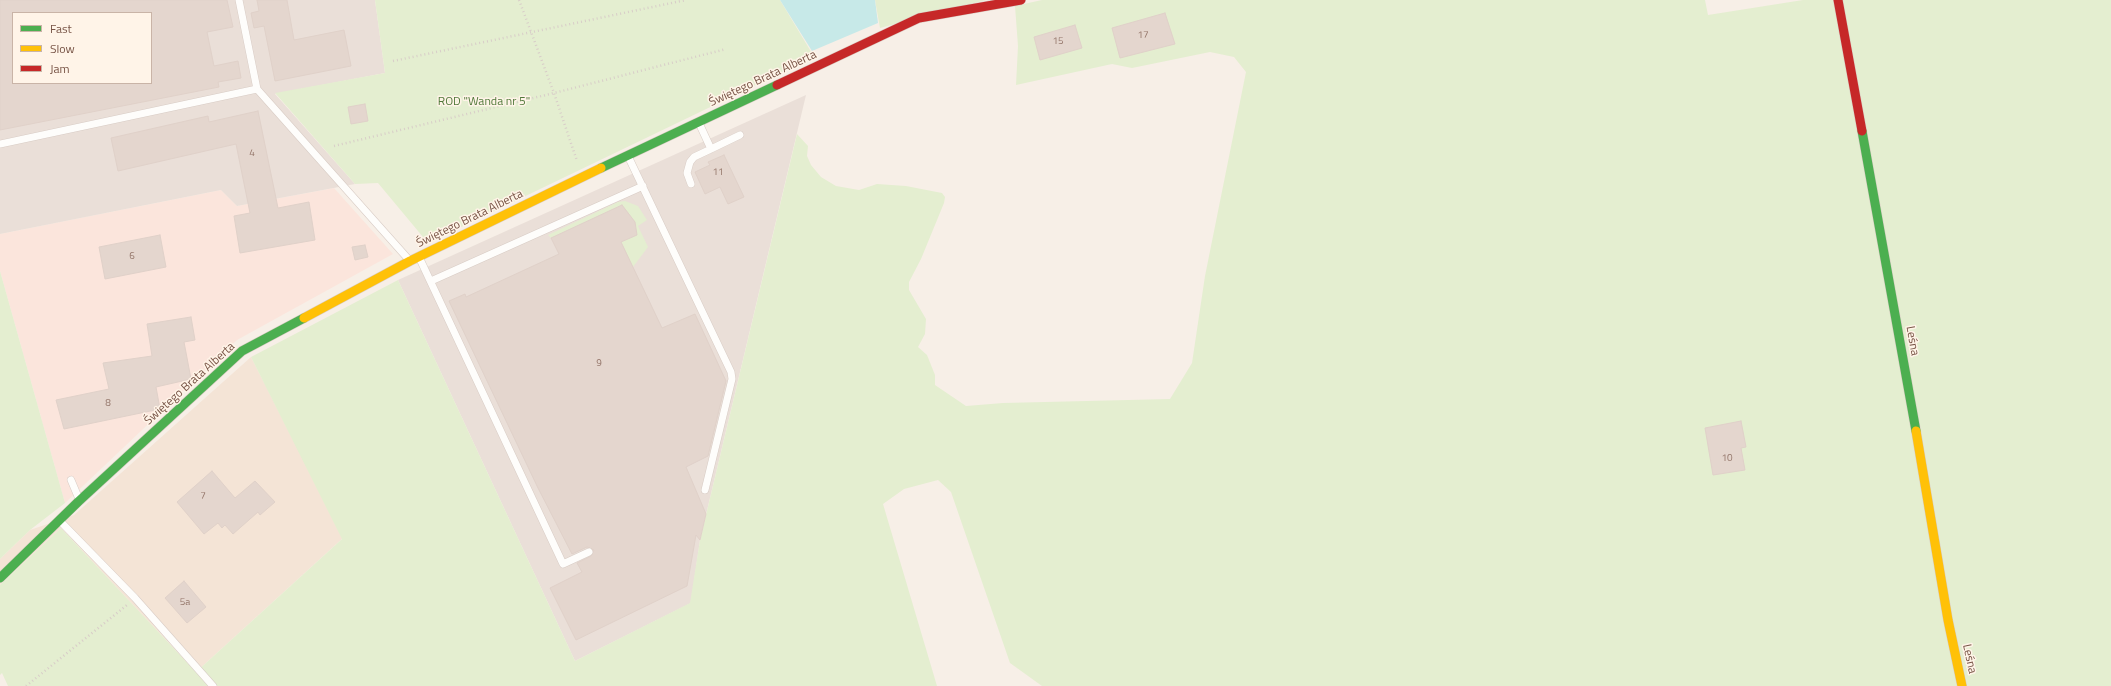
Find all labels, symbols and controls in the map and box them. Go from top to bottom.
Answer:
legend [12,12,152,84]
text: Fast [50,19,72,38]
house number: 17 [1137,30,1149,42]
house number: 15 [1052,36,1064,48]
text: Slow [50,39,75,58]
street label: Świętego Brata Alberta [707,48,819,110]
text: Jam [50,59,70,78]
park label: ROD "Wanda nr 5" [438,95,530,109]
house number: 4 [249,148,255,160]
house number: 11 [712,167,724,179]
street label: Świętego Brata Alberta [414,187,526,251]
house number: 6 [129,251,135,263]
street label: Leśna [1902,325,1922,357]
street label: Świętego Brata Alberta [142,340,238,428]
house number: 9 [596,358,602,370]
house number: 8 [105,398,111,410]
house number: 10 [1721,453,1733,465]
house number: 7 [200,491,206,503]
house number: 5a [180,597,190,609]
street label: Leśna [1959,643,1979,675]

